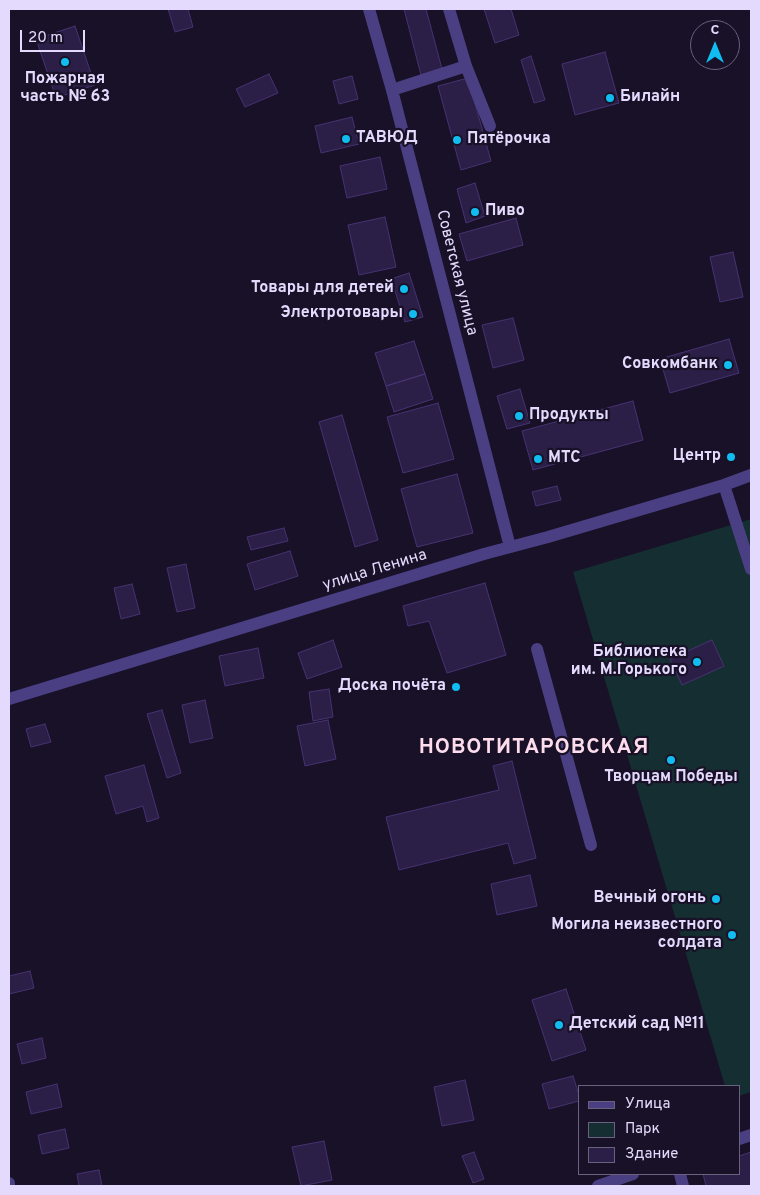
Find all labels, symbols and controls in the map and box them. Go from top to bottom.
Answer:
scale bar [22,20,88,52]
north arrow [690,20,740,70]
text: С [711,22,719,39]
text: 20 m [28,29,63,48]
marker: Пожарная часть № 63 [59,56,71,68]
place label: Пожарная часть № 63 [20,70,110,108]
place label: Билайн [620,88,680,108]
marker: Билайн [604,92,616,104]
place label: ТАВЮД [356,129,418,149]
place label: Пятёрочка [467,130,551,150]
marker: ТАВЮД [340,133,352,145]
marker: Пятёрочка [451,134,463,146]
place label: Пиво [485,202,525,222]
marker: Пиво [469,206,481,218]
street label: Советская улица [431,208,481,338]
place label: Товары для детей [251,279,394,299]
marker: Товары для детей [398,283,410,295]
place label: Электротовары [281,304,403,324]
marker: Электротовары [407,308,419,320]
place label: Совкомбанк [622,355,718,375]
marker: Совкомбанк [722,359,734,371]
place label: Продукты [529,406,609,426]
marker: Продукты [513,410,525,422]
place label: Центр [673,447,721,467]
place label: МТС [548,449,580,469]
marker: Центр [725,451,737,463]
marker: МТС [532,453,544,465]
street label: улица Ленина [321,546,429,596]
place label: Библиотека им. М.Горького [571,643,687,681]
marker: Библиотека им. М.Горького [691,656,703,668]
place label: Доска почёта [338,677,446,697]
marker: Доска почёта [450,681,462,693]
district label: НОВОТИТАРОВСКАЯ [417,736,651,762]
marker: Творцам Победы [665,754,677,766]
place label: Творцам Победы [604,768,738,788]
place label: Вечный огонь [593,889,706,909]
marker: Вечный огонь [710,893,722,905]
place label: Могила неизвестного солдата [551,916,722,954]
marker: Могила неизвестного солдата [726,929,738,941]
place label: Детский сад №11 [569,1015,705,1035]
marker: Детский сад №11 [553,1019,565,1031]
legend [578,1085,740,1175]
text: Улица [625,1095,670,1114]
text: Парк [625,1120,660,1139]
text: Здание [625,1145,678,1164]

